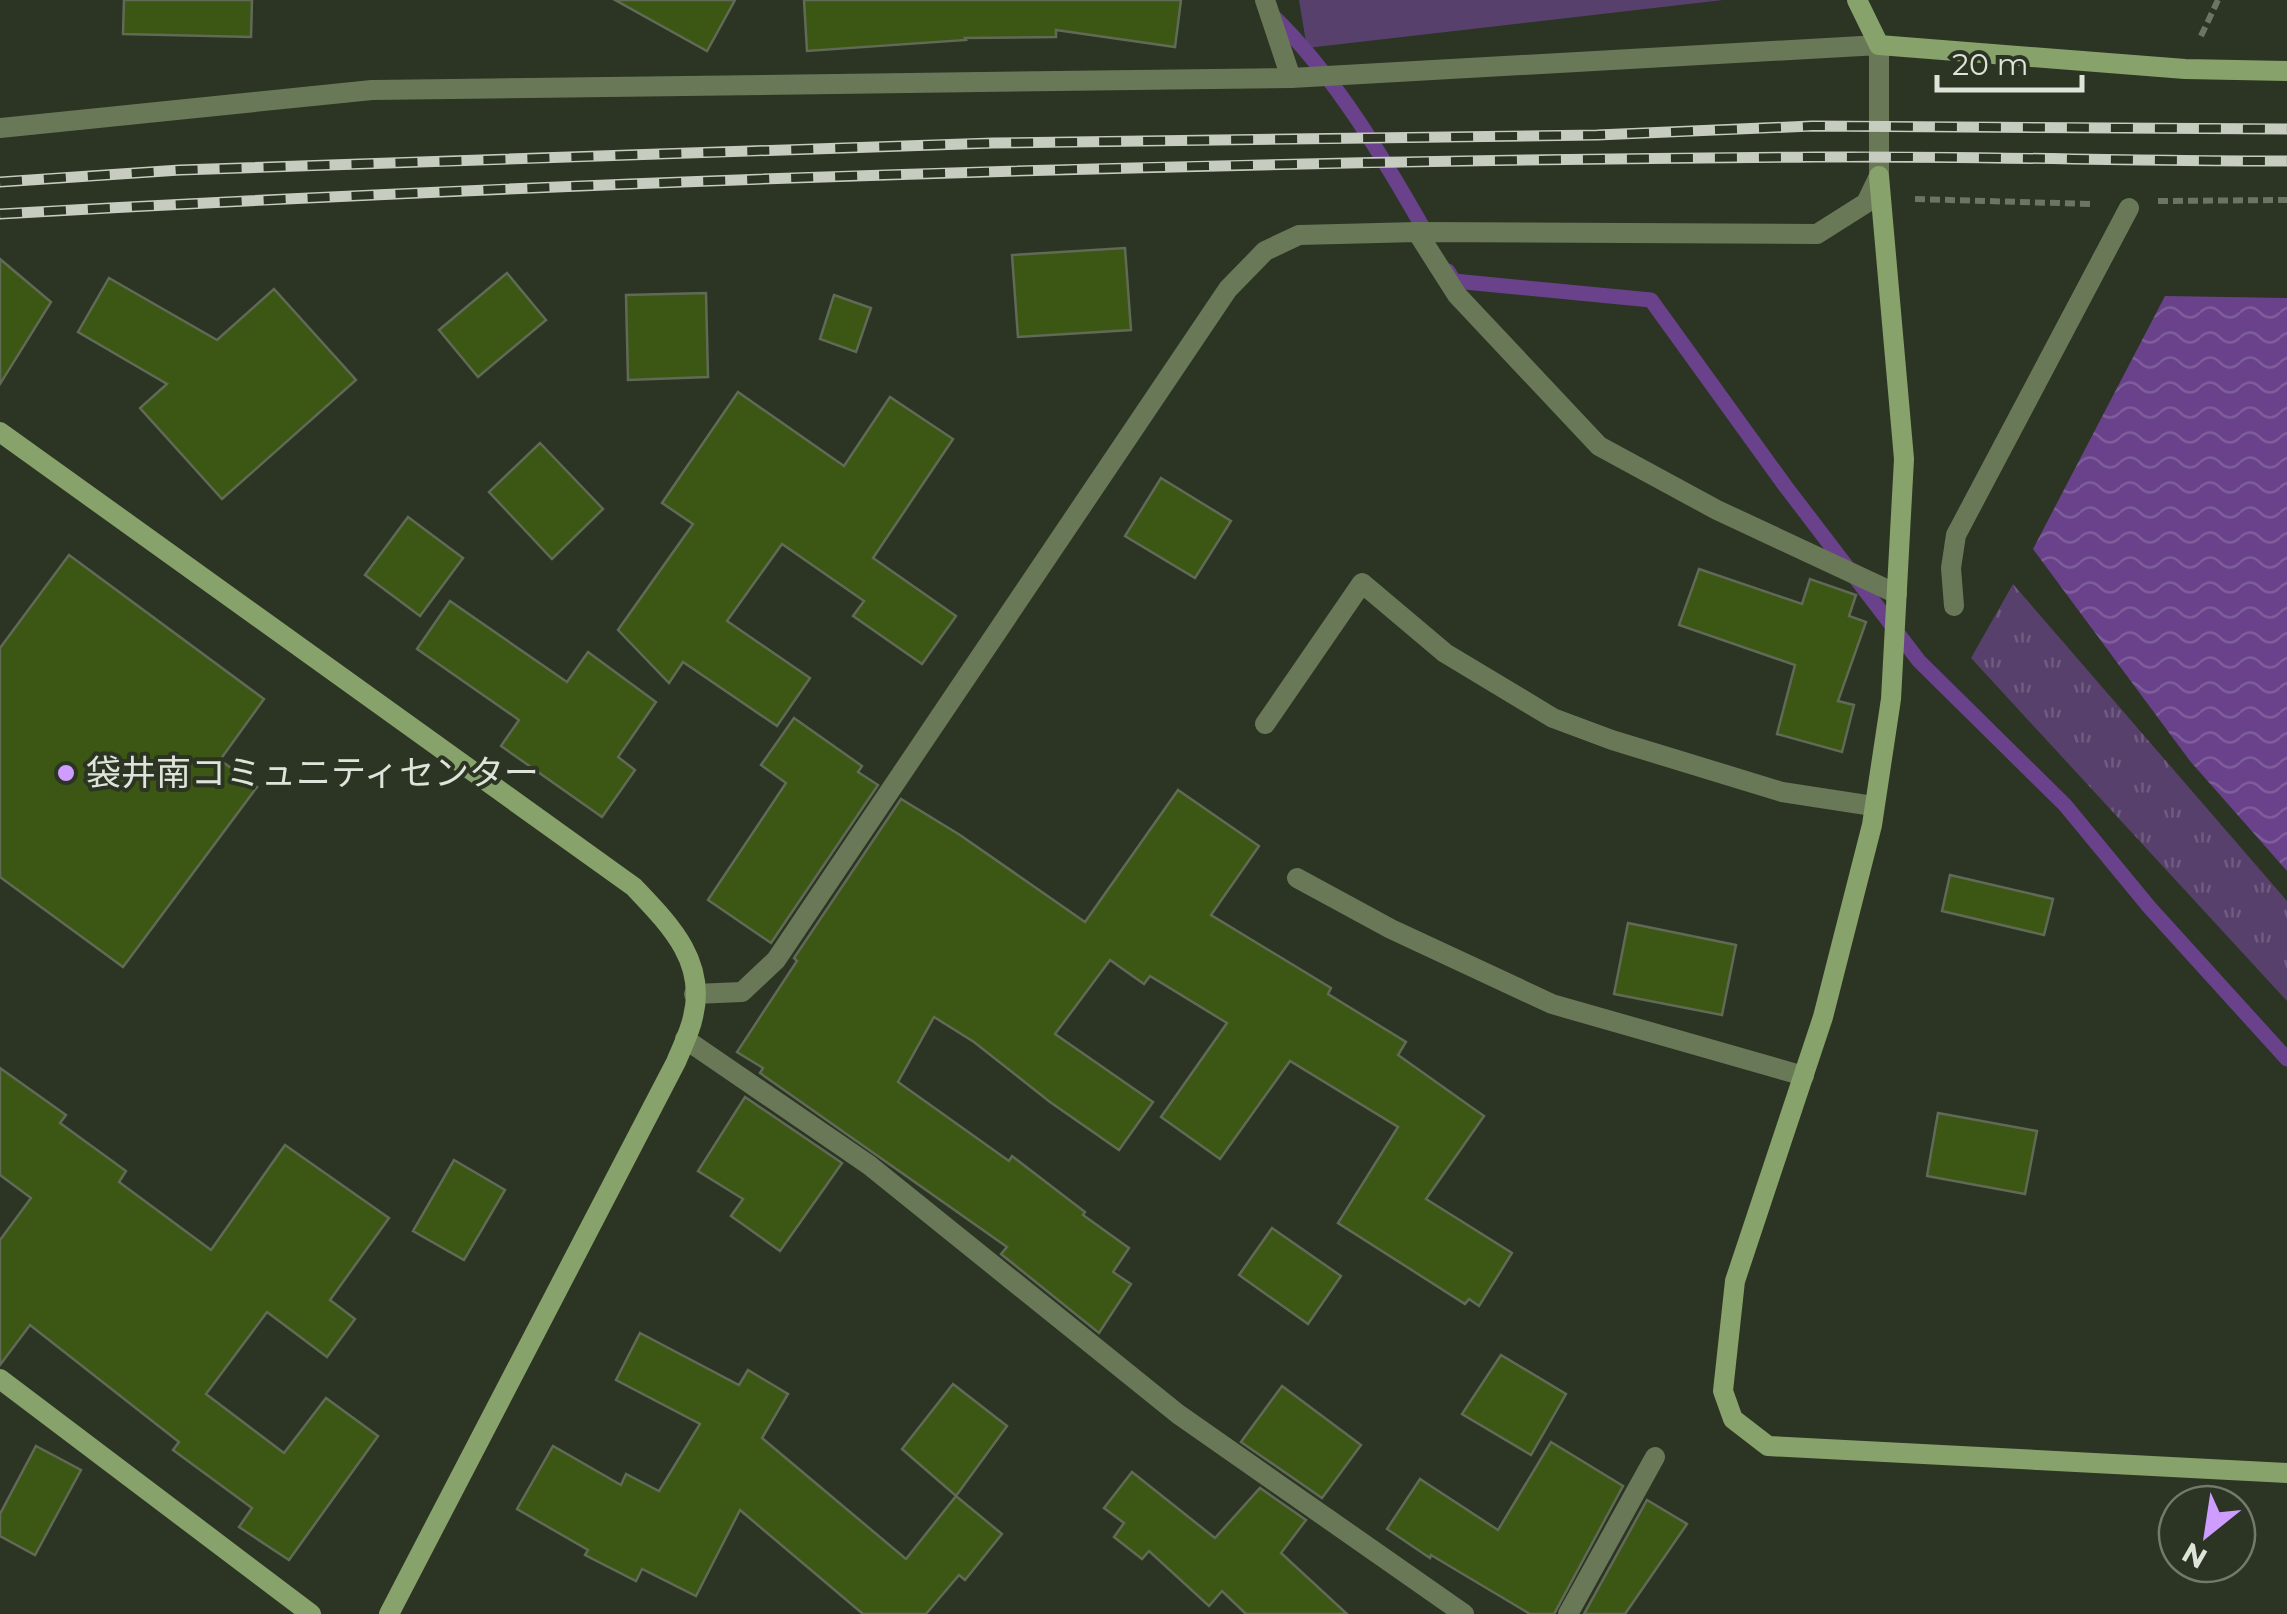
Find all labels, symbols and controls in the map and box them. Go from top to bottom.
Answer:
scale bar [1937,30,2082,92]
text: 20 m [1952,46,2029,83]
place label: 袋井南コミュニティセンター [86,751,539,794]
marker: 袋井南コミュニティセンター [55,762,77,784]
north arrow [2157,1484,2257,1584]
text: N [2176,1535,2213,1576]

